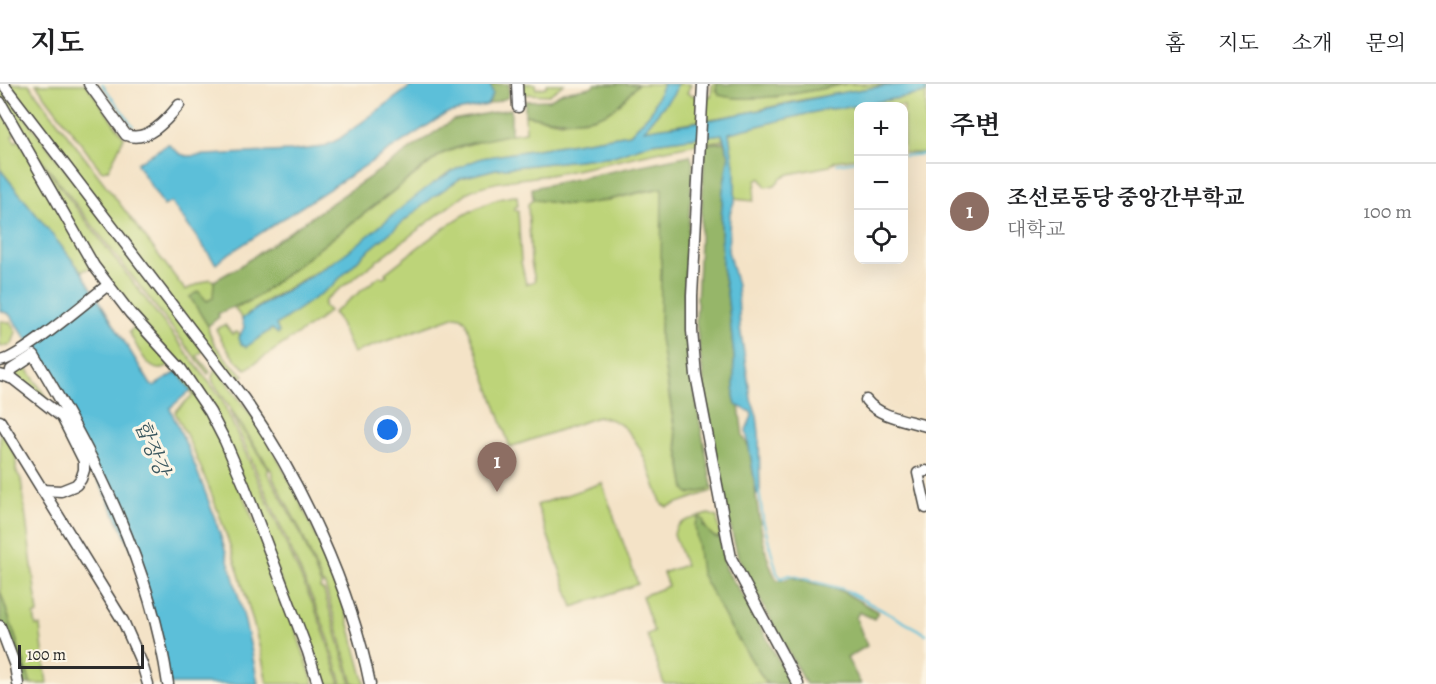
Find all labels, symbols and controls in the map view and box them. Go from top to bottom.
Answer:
text: 지도 [30,24,84,62]
text: 홈 [1165,29,1185,57]
text: 지도 [1218,29,1259,57]
text: 소개 [1292,29,1332,57]
text: 문의 [1365,29,1406,57]
map controls [854,102,908,264]
button: + [854,102,908,156]
text: 주변 [950,108,1000,143]
button: − [854,156,908,210]
text: 조선로동당 중앙간부학교 [1007,183,1245,213]
text: 1 [966,198,973,225]
text: 100 m [1363,198,1412,225]
button: locate [854,210,908,264]
text: 대학교 [1007,216,1065,243]
your location [373,415,402,444]
water label: 합장강 [128,416,177,482]
pin: 1 [478,442,516,492]
scale bar [18,642,144,670]
text: 100 m [27,644,66,666]

